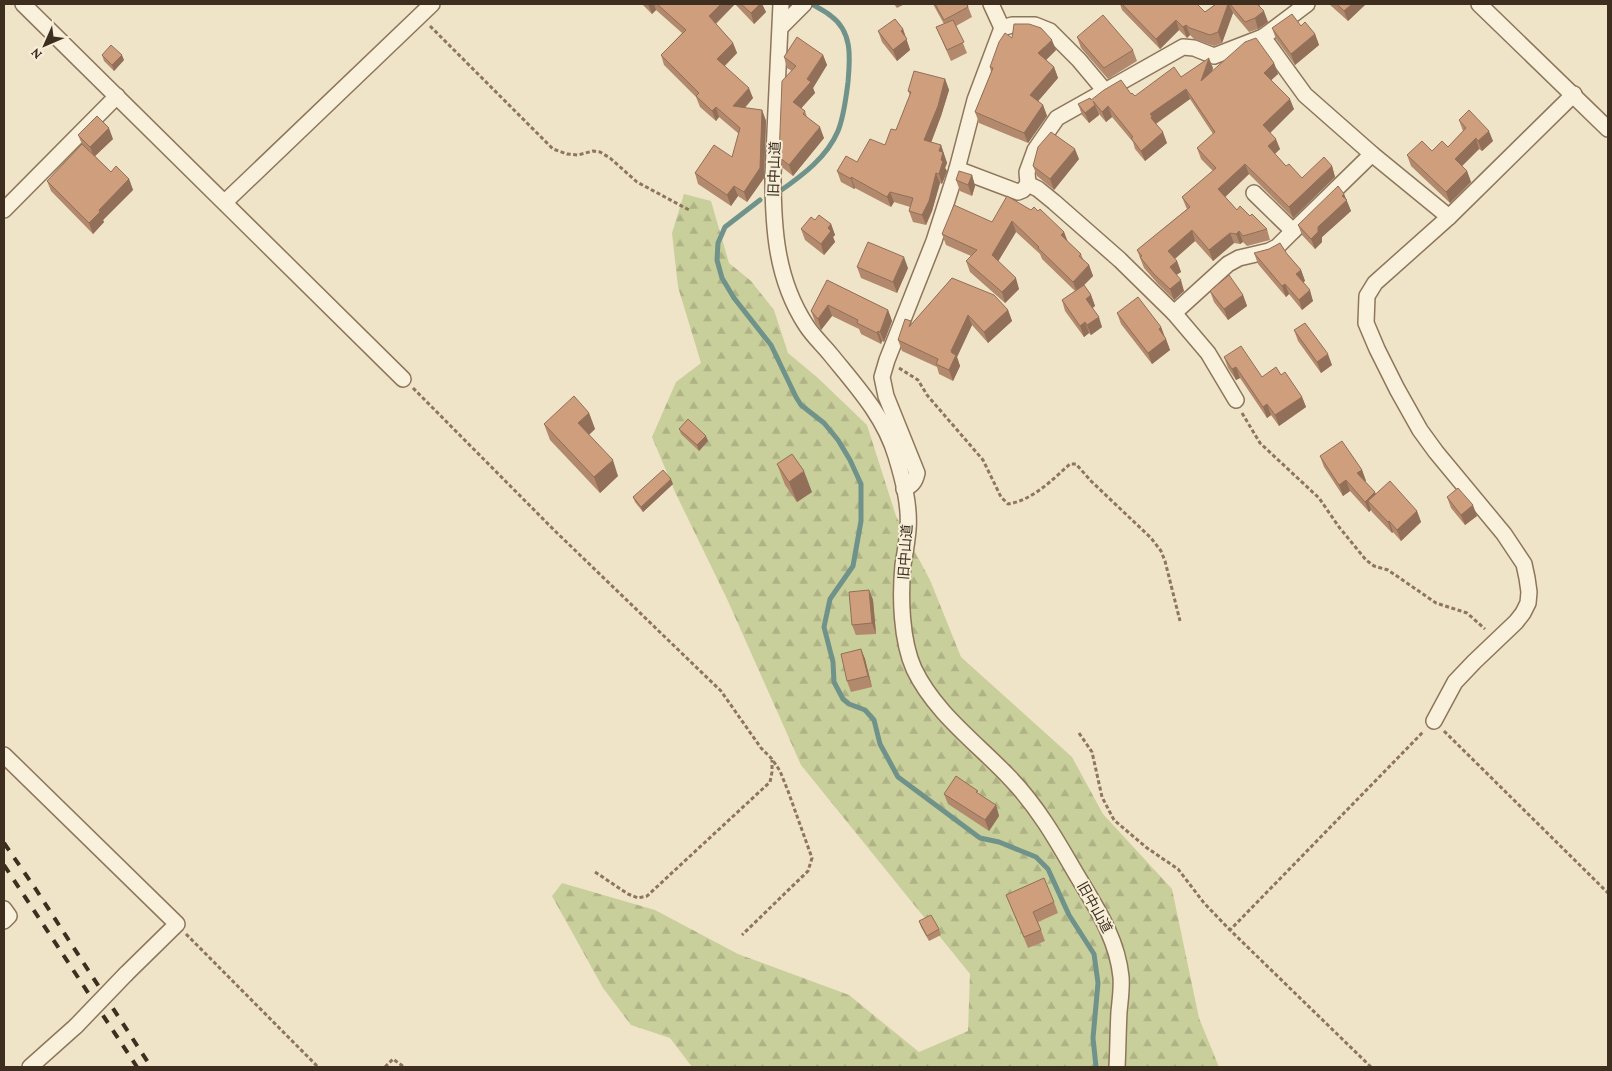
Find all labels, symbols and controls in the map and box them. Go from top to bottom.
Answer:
north arrow [20,20,70,70]
text: N [26,45,45,63]
street label: 旧中山道 [765,141,783,197]
street label: 旧中山道 [895,524,915,580]
street label: 旧中山道 [1074,879,1116,935]

